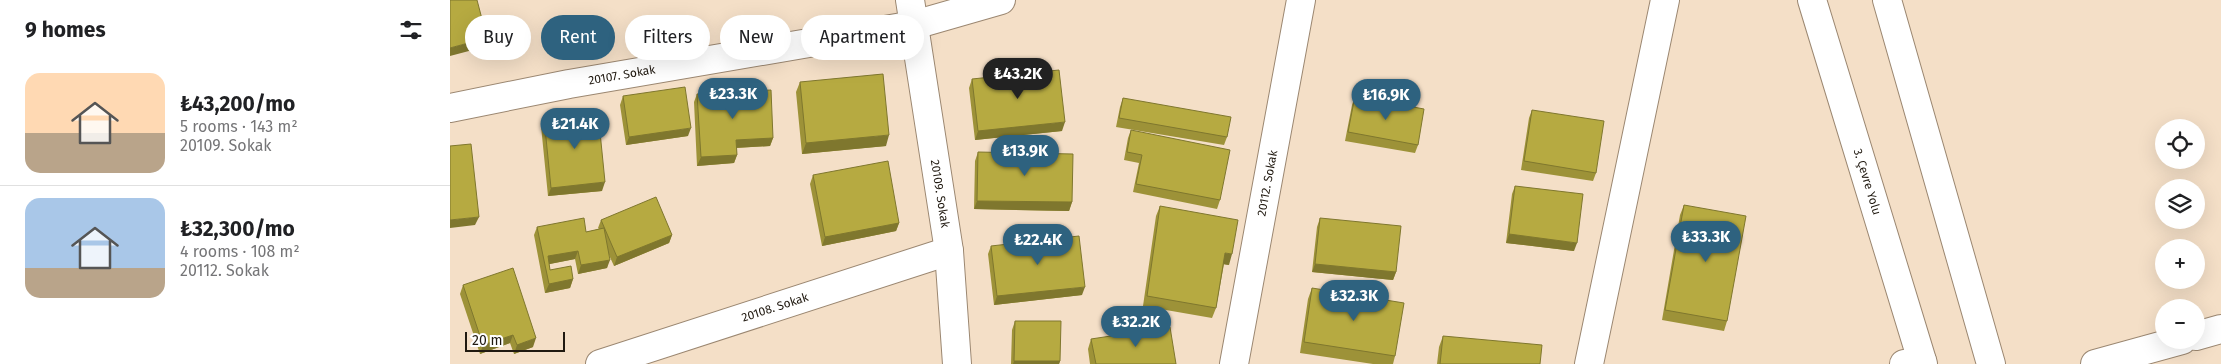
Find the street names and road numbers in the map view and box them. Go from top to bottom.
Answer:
street label: 20107. Sokak [587,62,657,88]
street label: 3. Çevre Yolu [1851,147,1884,217]
street label: 20112. Sokak [1254,148,1280,217]
street label: 20109. Sokak [928,159,952,230]
street label: 20108. Sokak [740,290,811,325]

